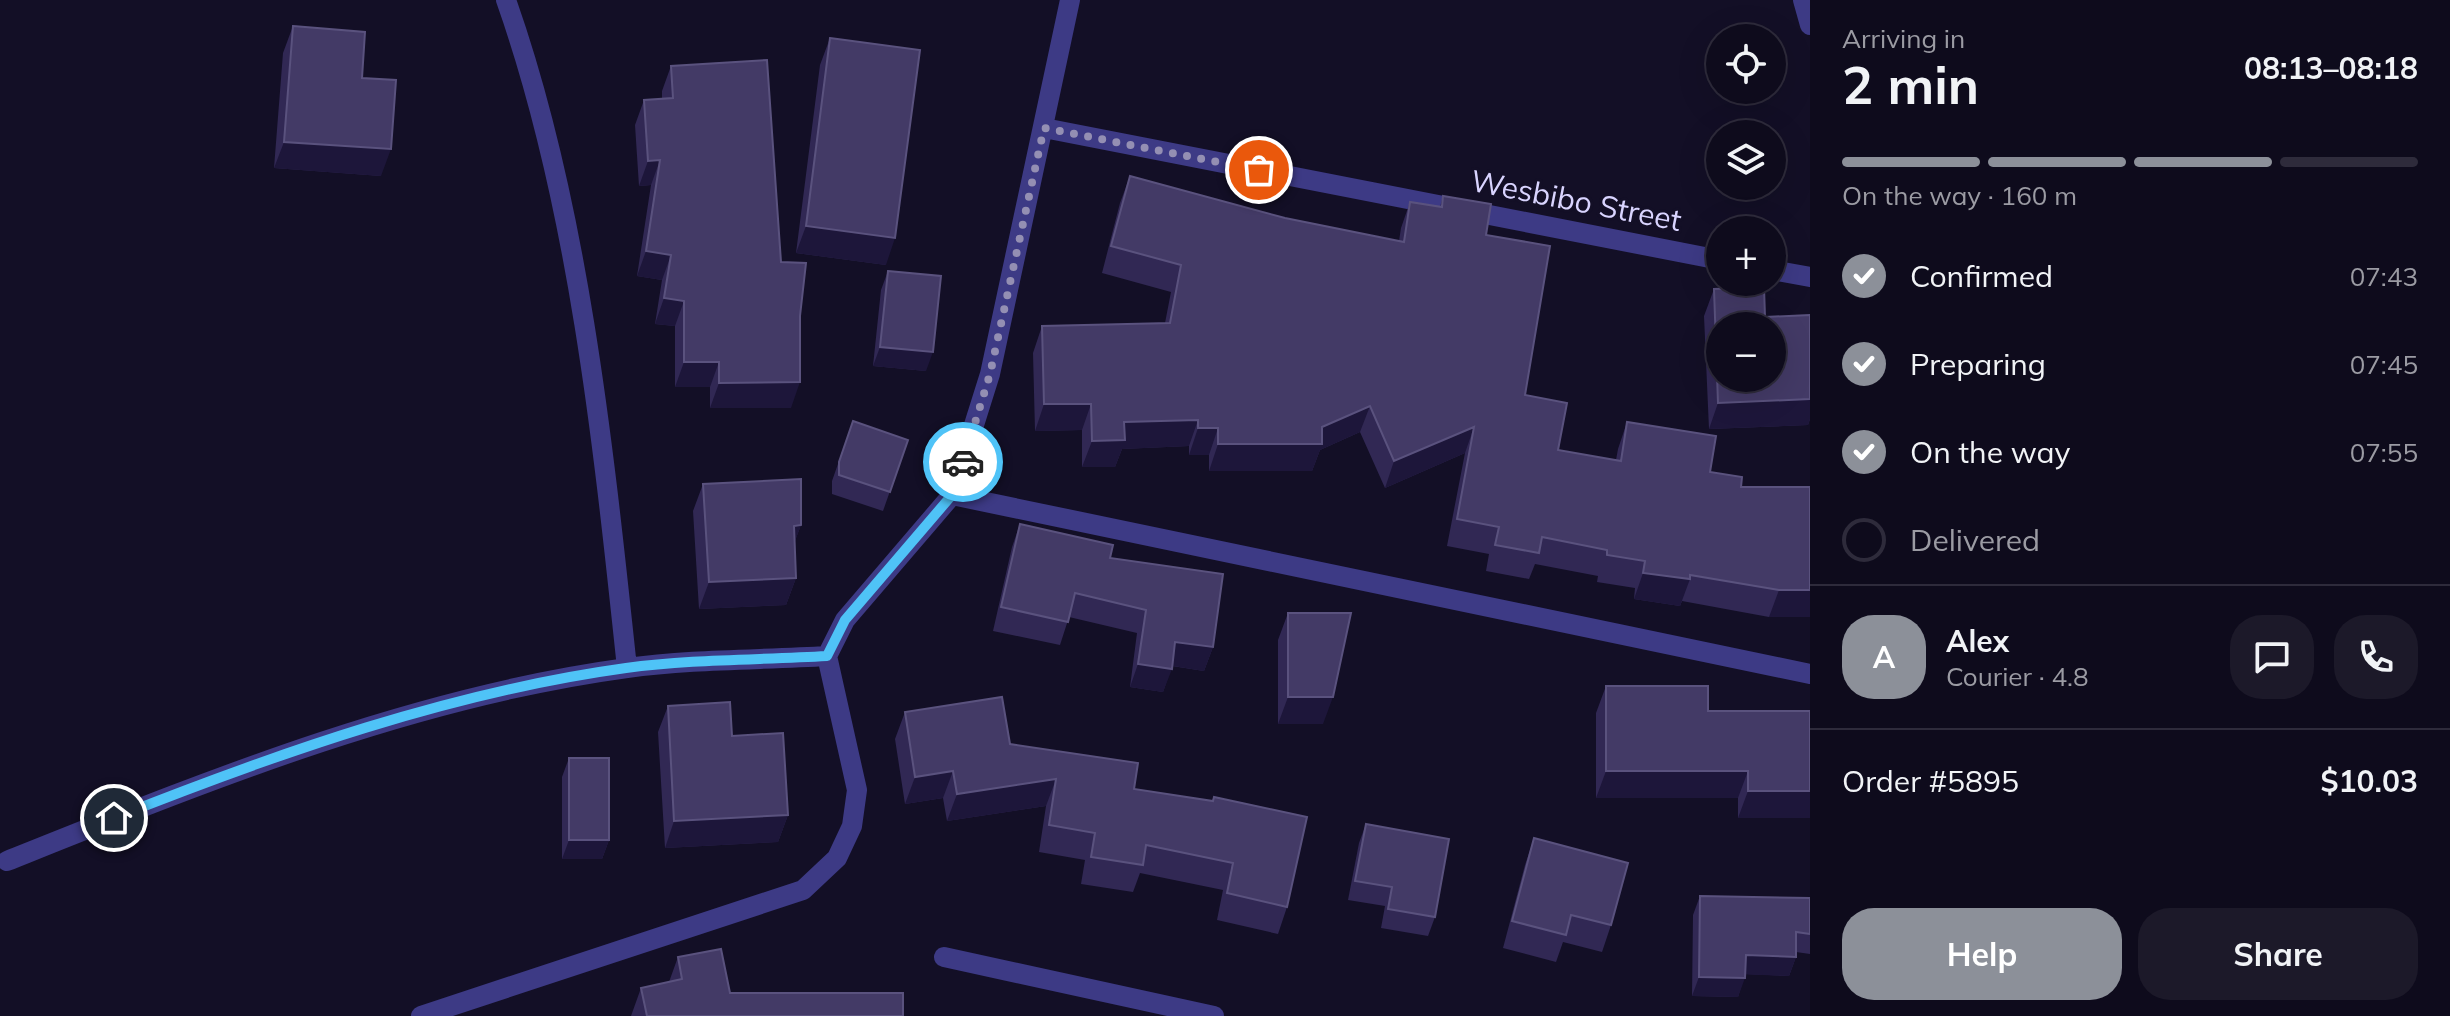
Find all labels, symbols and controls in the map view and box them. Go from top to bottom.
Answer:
text: Arriving in [1842,22,1965,55]
map controls [1706,24,1786,392]
button: locate [1706,24,1786,104]
text: 08:13–08:18 [2244,49,2418,87]
text: 2 min [1842,52,1979,117]
button: layers [1706,120,1786,200]
pin [1225,136,1293,204]
icon: bag [1237,148,1281,192]
street label: Wesbibo Street [1468,161,1685,239]
text: On the way · 160 m [1842,179,2077,212]
button: + [1706,216,1786,296]
icon: check [1842,254,1886,298]
text: Confirmed [1910,257,2053,295]
text: 07:43 [2350,260,2418,293]
button: − [1706,312,1786,392]
icon: check [1842,342,1886,386]
text: Preparing [1910,345,2046,383]
text: 07:45 [2350,348,2418,381]
courier [923,422,1003,502]
icon: check [1842,430,1886,474]
text: On the way [1910,433,2070,471]
text: 07:55 [2350,436,2418,469]
icon: car [941,440,985,484]
text: Delivered [1910,521,2040,559]
button: chat [2230,615,2314,699]
button: phone [2334,615,2418,699]
text: Alex [1946,622,2009,660]
text: A [1873,638,1895,676]
text: Courier · 4.8 [1946,660,2089,693]
text: Order #5895 [1842,762,2019,800]
text: $10.03 [2321,762,2418,800]
pin [80,784,148,852]
icon: home [92,796,136,840]
button: Help [1842,908,2122,1000]
button: Share [2138,908,2418,1000]

